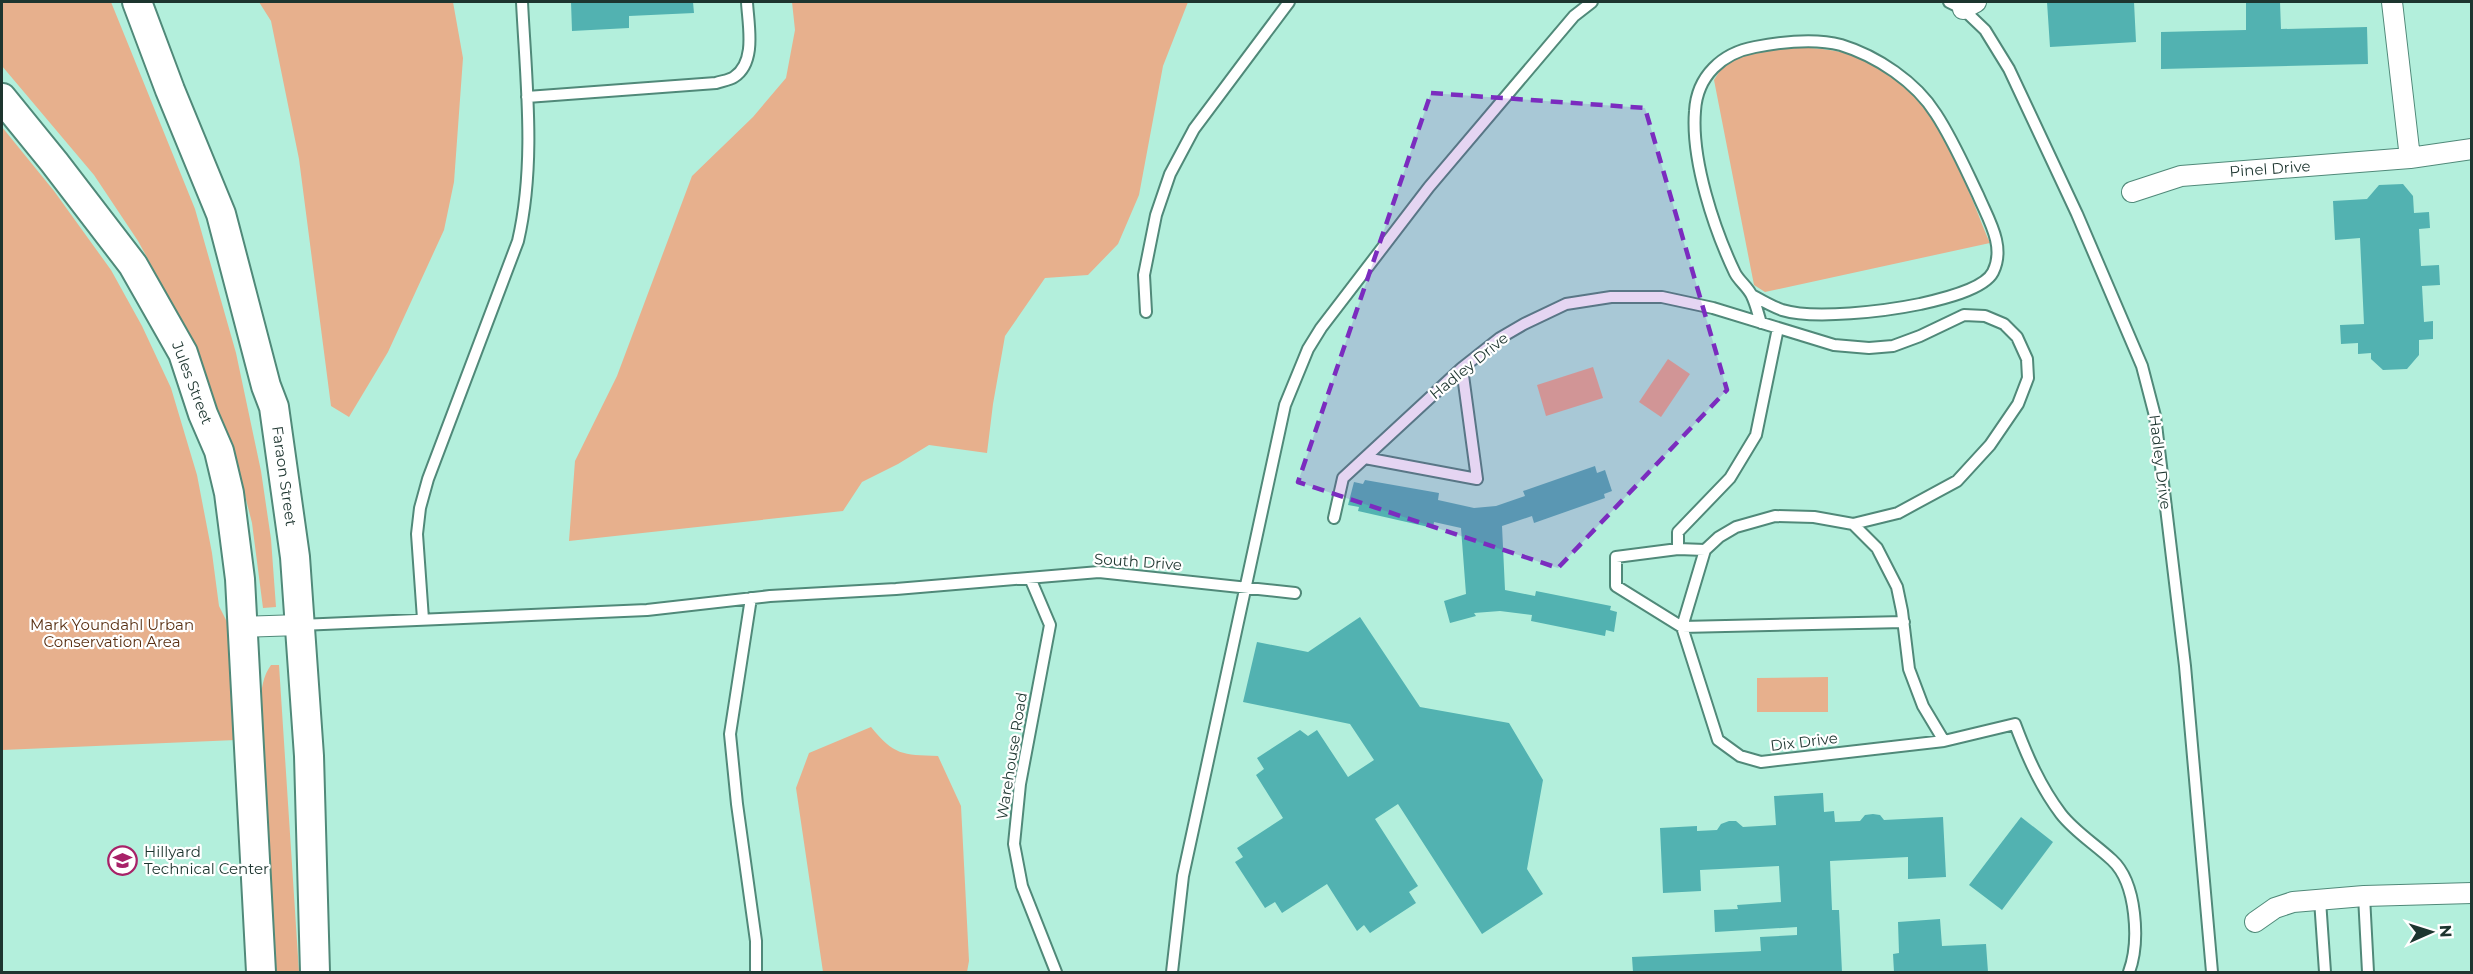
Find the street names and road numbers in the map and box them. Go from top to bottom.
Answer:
street label: Pinel Drive [2229,156,2311,181]
street label: Hadley Drive [1426,328,1512,403]
street label: Jules Street [168,338,217,427]
street label: Hadley Drive [2145,413,2176,511]
street label: Faraon Street [268,425,301,527]
street label: South Drive [1093,549,1183,574]
street label: Warehouse Road [992,691,1031,821]
street label: Dix Drive [1769,728,1839,755]

